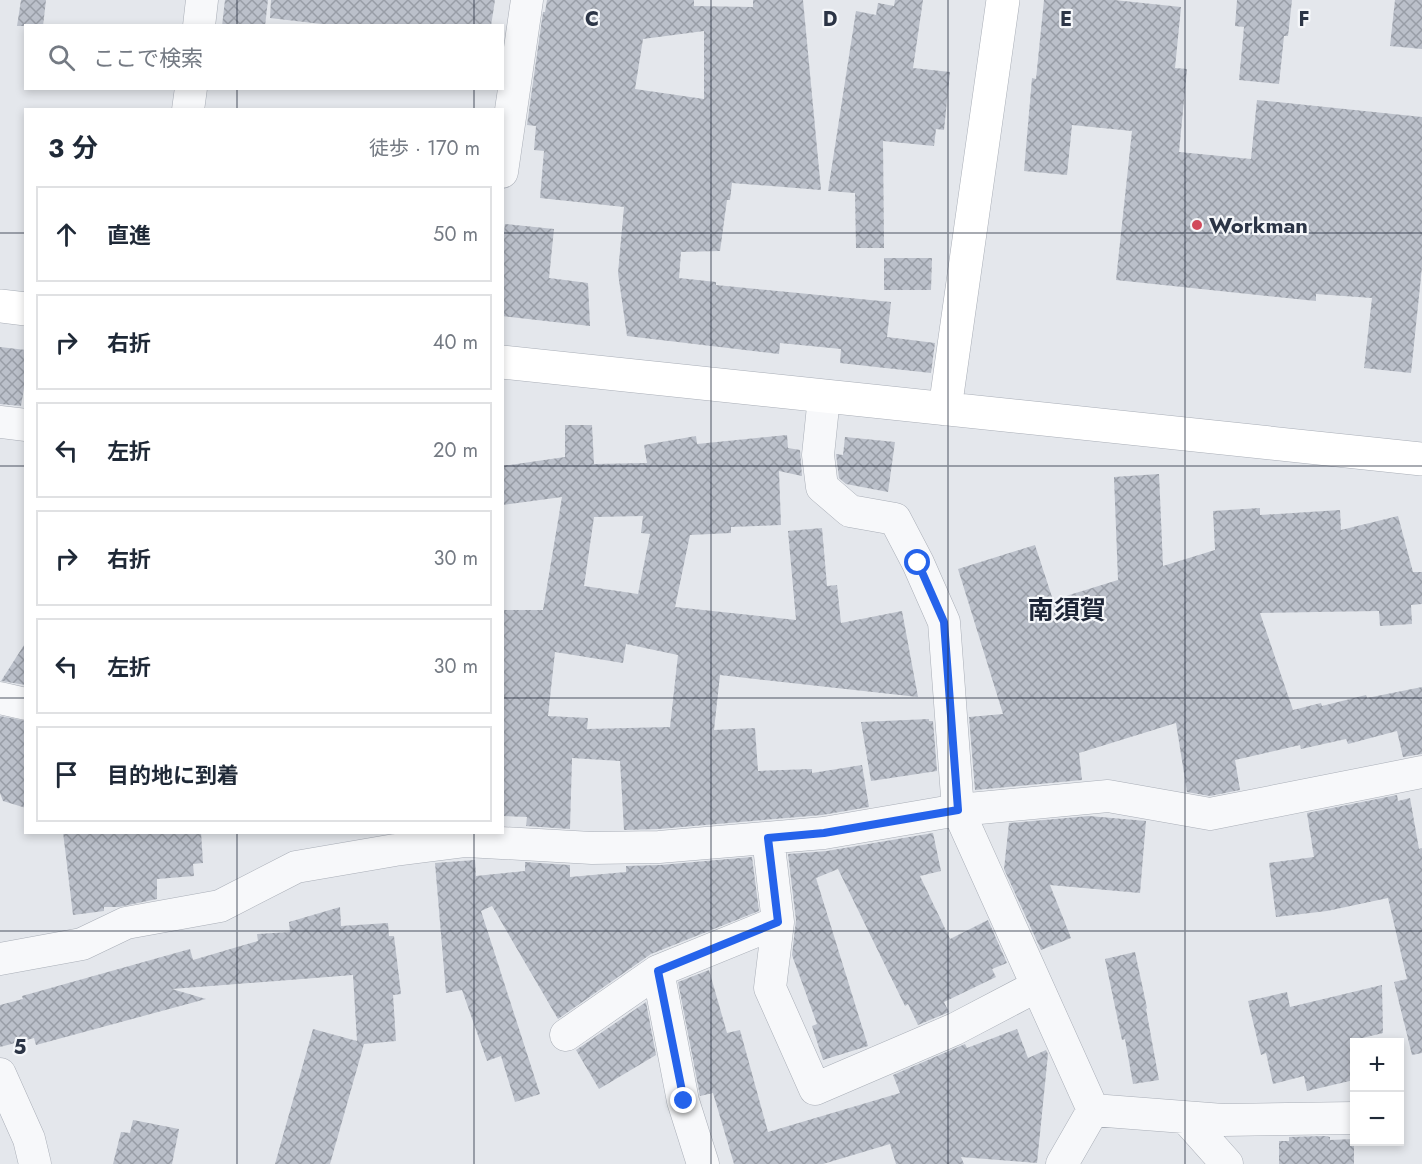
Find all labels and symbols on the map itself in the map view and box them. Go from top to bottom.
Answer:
text: C [585,5,599,34]
text: D [823,5,837,34]
text: E [1060,5,1072,34]
text: F [1298,5,1310,34]
place label: Workman [1209,209,1308,241]
marker: Workman [1190,218,1204,232]
route start [904,549,930,575]
district label: 南須賀 [1028,591,1106,629]
text: 5 [14,1033,27,1062]
route end [670,1087,696,1113]

